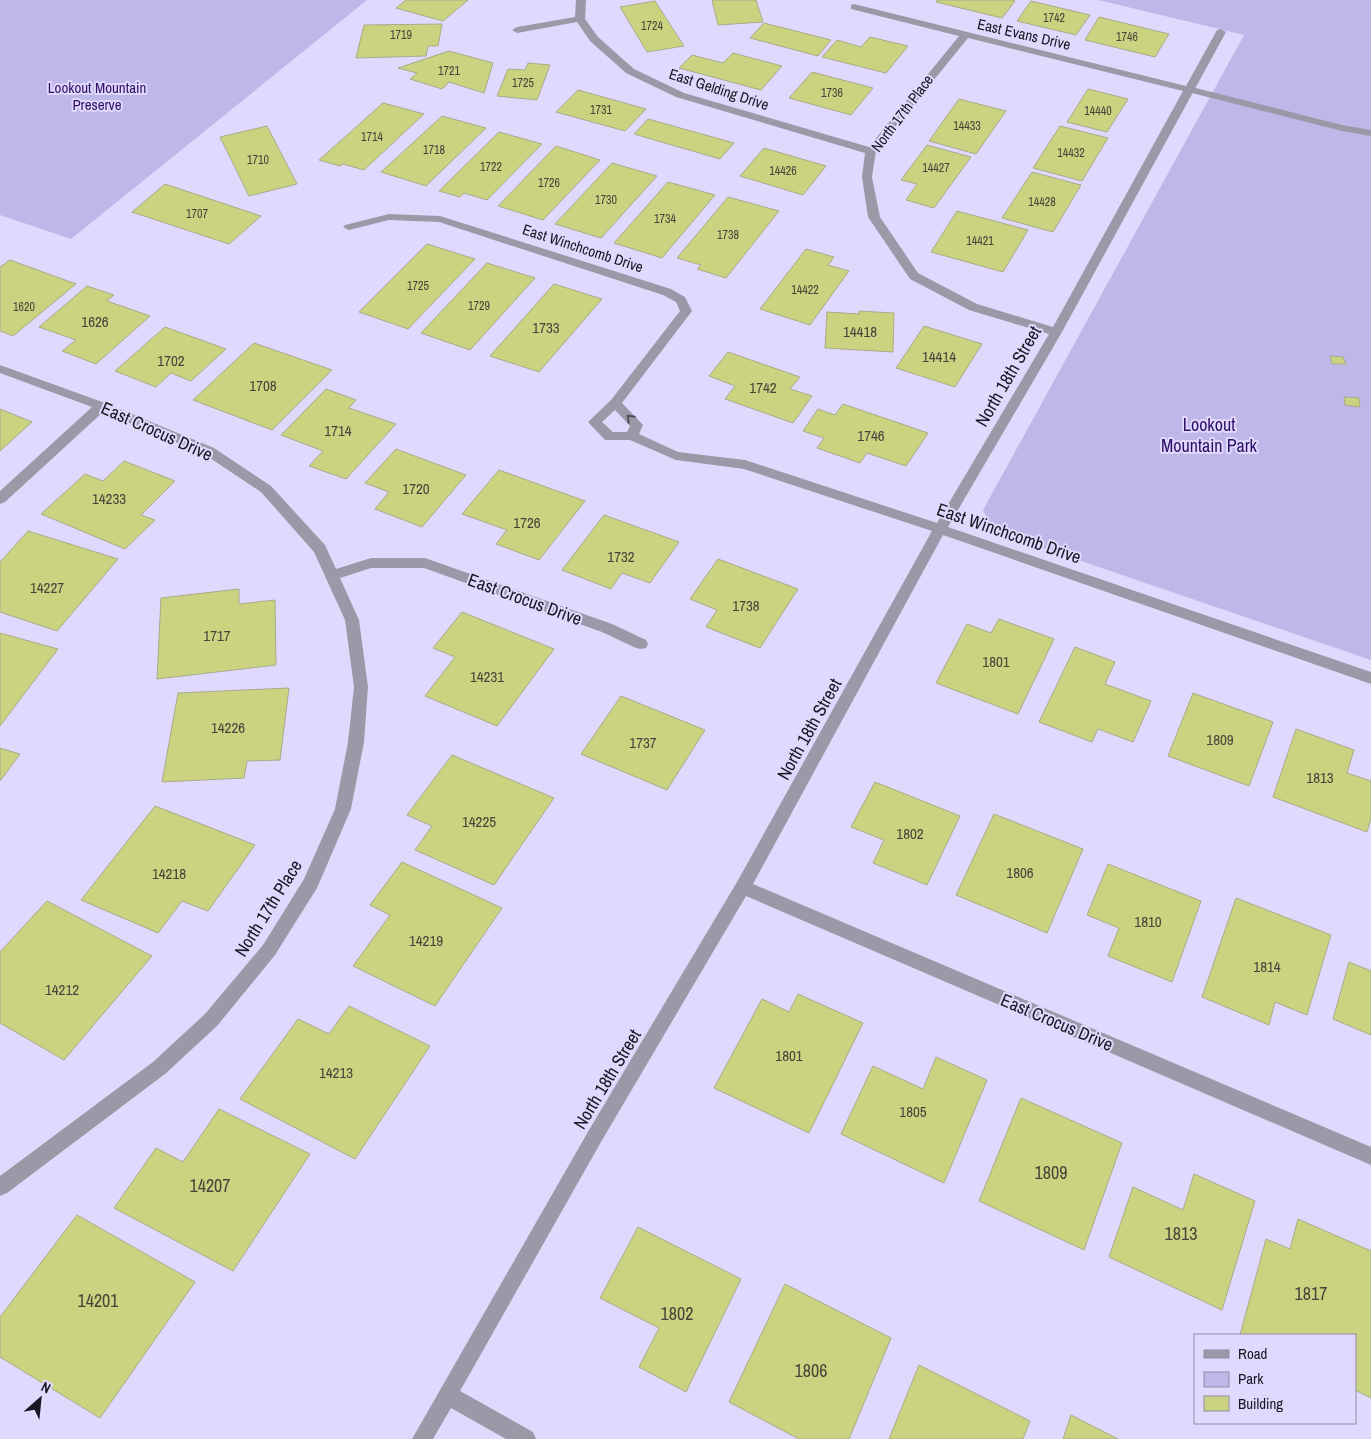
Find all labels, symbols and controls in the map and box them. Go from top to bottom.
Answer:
house number: 1742 [1043,10,1065,26]
street label: East Evans Drive [975,13,1073,55]
house number: 1724 [641,18,663,34]
house number: 1719 [390,27,412,43]
house number: 1746 [1116,29,1138,45]
house number: 1721 [438,63,460,79]
street label: East Gelding Drive [666,63,772,115]
street label: North 17th Place [866,70,938,156]
house number: 1725 [512,75,534,91]
park label: Lookout Mountain Preserve [48,77,146,115]
house number: 1736 [821,85,843,101]
house number: 1731 [590,102,612,118]
house number: 14440 [1084,103,1112,119]
house number: 14433 [953,118,981,134]
house number: 1714 [361,129,383,145]
house number: 1718 [423,142,445,158]
house number: 14432 [1057,145,1085,161]
house number: 1710 [247,152,269,168]
house number: 1722 [480,159,502,175]
house number: 14427 [922,160,950,176]
house number: 14426 [769,163,797,179]
house number: 1726 [538,175,560,191]
house number: 1730 [595,192,617,208]
house number: 14428 [1028,194,1056,210]
house number: 1707 [186,206,208,222]
house number: 1734 [654,211,676,227]
street label: East Winchcomb Drive [520,219,646,277]
house number: 1738 [717,227,739,243]
house number: 14421 [966,233,994,249]
house number: 1725 [407,278,429,294]
house number: 14422 [791,282,819,298]
house number: 1729 [468,298,490,314]
house number: 1620 [13,299,35,315]
house number: 1626 [81,311,109,332]
house number: 1733 [532,317,560,338]
house number: 14418 [843,321,877,342]
street label: North 18th Street [969,321,1047,431]
house number: 14414 [922,346,956,367]
house number: 1702 [157,350,185,371]
house number: 1708 [249,375,277,396]
house number: 1742 [749,377,777,398]
street label: East Crocus Drive [97,395,217,467]
park label: Lookout Mountain Park [1161,412,1258,458]
one-way arrow [627,415,636,424]
house number: 1714 [324,420,352,441]
house number: 1746 [857,425,885,446]
house number: 1720 [402,478,430,499]
house number: 14233 [92,488,126,509]
street label: East Winchcomb Drive [934,497,1084,569]
house number: 1726 [513,512,541,533]
house number: 1732 [607,546,635,567]
street label: East Crocus Drive [464,567,586,631]
house number: 14227 [30,577,64,598]
house number: 1738 [732,595,760,616]
house number: 1717 [203,625,231,646]
house number: 1801 [982,651,1010,672]
house number: 14231 [470,666,504,687]
street label: North 18th Street [771,674,847,784]
house number: 14226 [211,717,245,738]
house number: 1809 [1206,729,1234,750]
house number: 1737 [629,732,657,753]
house number: 1813 [1306,767,1334,788]
house number: 14225 [462,811,496,832]
house number: 1802 [896,823,924,844]
street label: North 17th Place [228,855,308,961]
house number: 1806 [1006,862,1034,883]
house number: 14218 [152,863,186,884]
house number: 1810 [1134,911,1162,932]
house number: 14219 [409,930,443,951]
house number: 1814 [1253,956,1281,977]
house number: 14212 [45,979,79,1000]
street label: East Crocus Drive [997,987,1117,1057]
street label: North 18th Street [567,1024,647,1134]
house number: 1801 [775,1045,803,1066]
house number: 14213 [319,1062,353,1083]
house number: 1805 [899,1101,927,1122]
house number: 1809 [1035,1160,1067,1185]
house number: 14207 [189,1173,231,1198]
house number: 1813 [1165,1221,1197,1246]
house number: 1817 [1295,1281,1327,1306]
house number: 14201 [77,1288,119,1313]
house number: 1802 [661,1301,693,1326]
legend [1194,1334,1356,1424]
text: Road [1238,1343,1267,1364]
house number: 1806 [795,1358,827,1383]
text: Park [1238,1368,1264,1389]
north arrow [15,1374,65,1424]
text: N [38,1378,54,1397]
text: Building [1238,1393,1283,1414]

